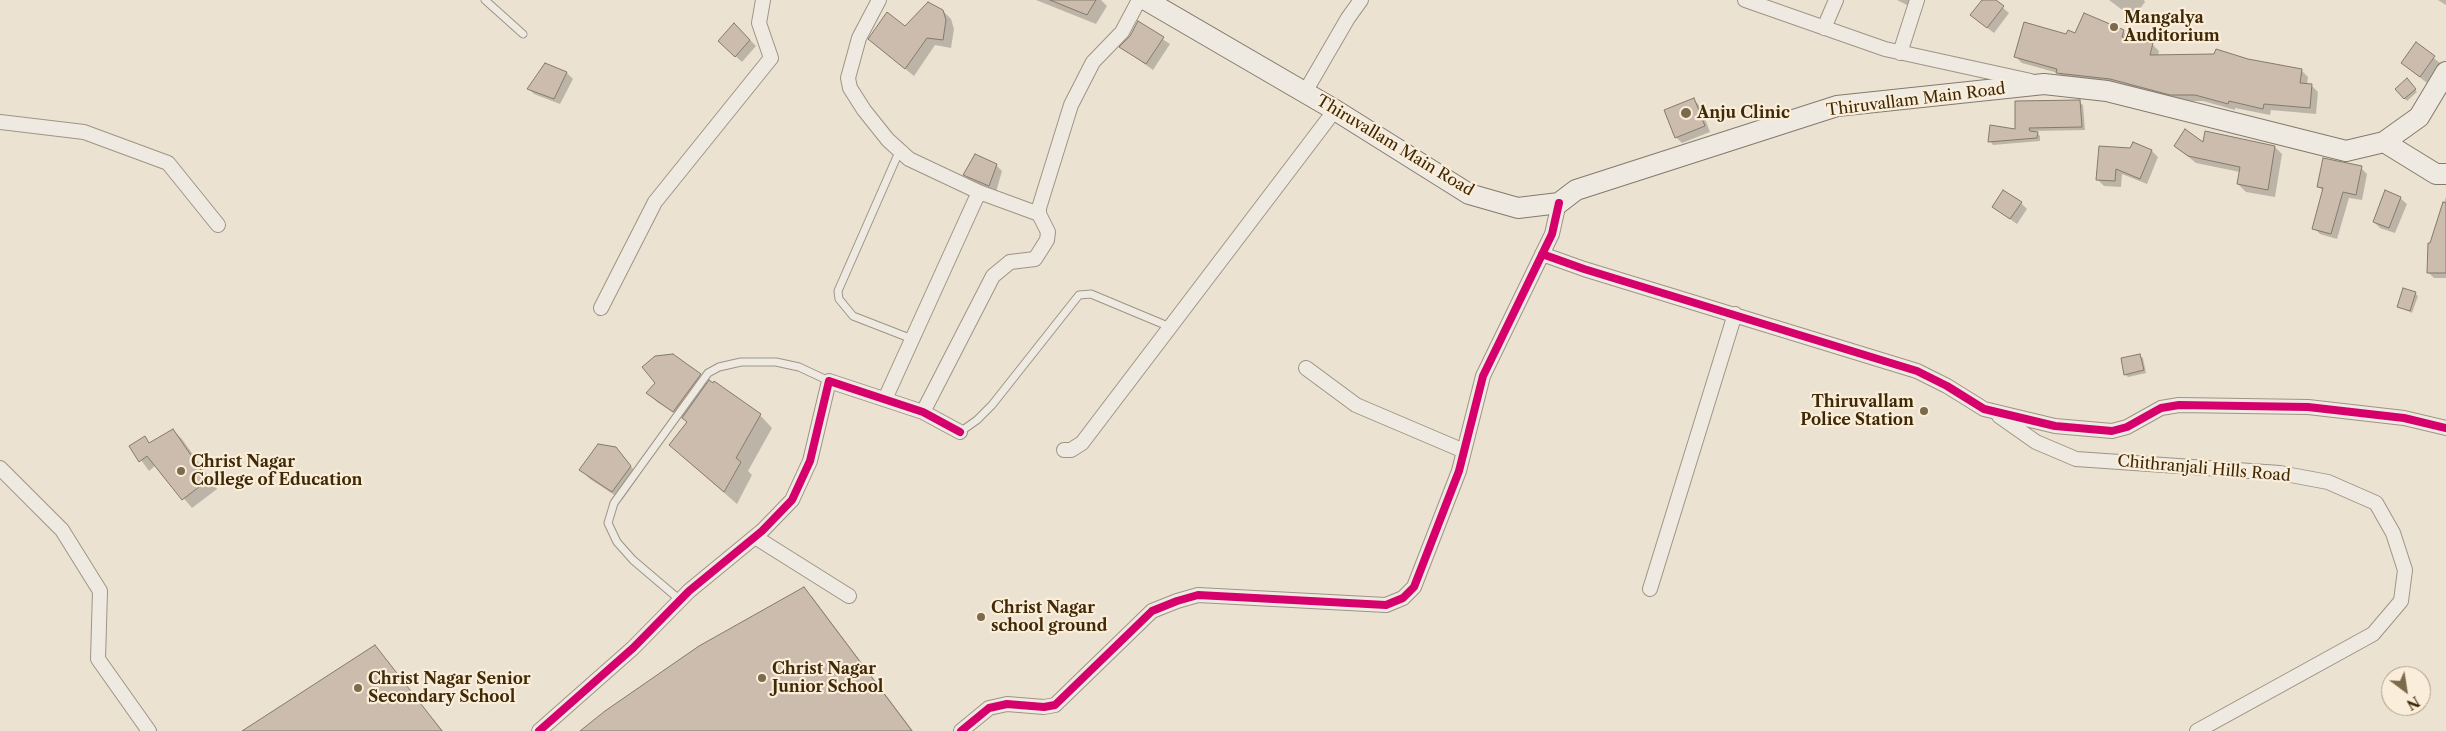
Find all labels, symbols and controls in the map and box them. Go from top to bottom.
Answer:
place label: Mangalya Auditorium [2124,8,2220,46]
marker: Mangalya Auditorium [2108,21,2120,33]
street label: Thiruvallam Main Road [1825,79,2007,121]
street label: Thiruvallam Main Road [1313,91,1477,201]
place label: Anju Clinic [1697,103,1790,123]
marker: Anju Clinic [1679,106,1693,120]
place label: Thiruvallam Police Station [1800,392,1914,430]
marker: Thiruvallam Police Station [1918,405,1930,417]
place label: Christ Nagar College of Education [191,452,363,490]
street label: Chithranjali Hills Road [2117,452,2291,486]
marker: Christ Nagar College of Education [175,465,187,477]
place label: Christ Nagar school ground [991,598,1108,636]
marker: Christ Nagar school ground [975,611,987,623]
place label: Christ Nagar Junior School [772,659,883,697]
north arrow [2381,666,2431,716]
place label: Christ Nagar Senior Secondary School [368,669,531,707]
marker: Christ Nagar Junior School [756,672,768,684]
marker: Christ Nagar Senior Secondary School [352,682,364,694]
text: N [2403,692,2423,714]

